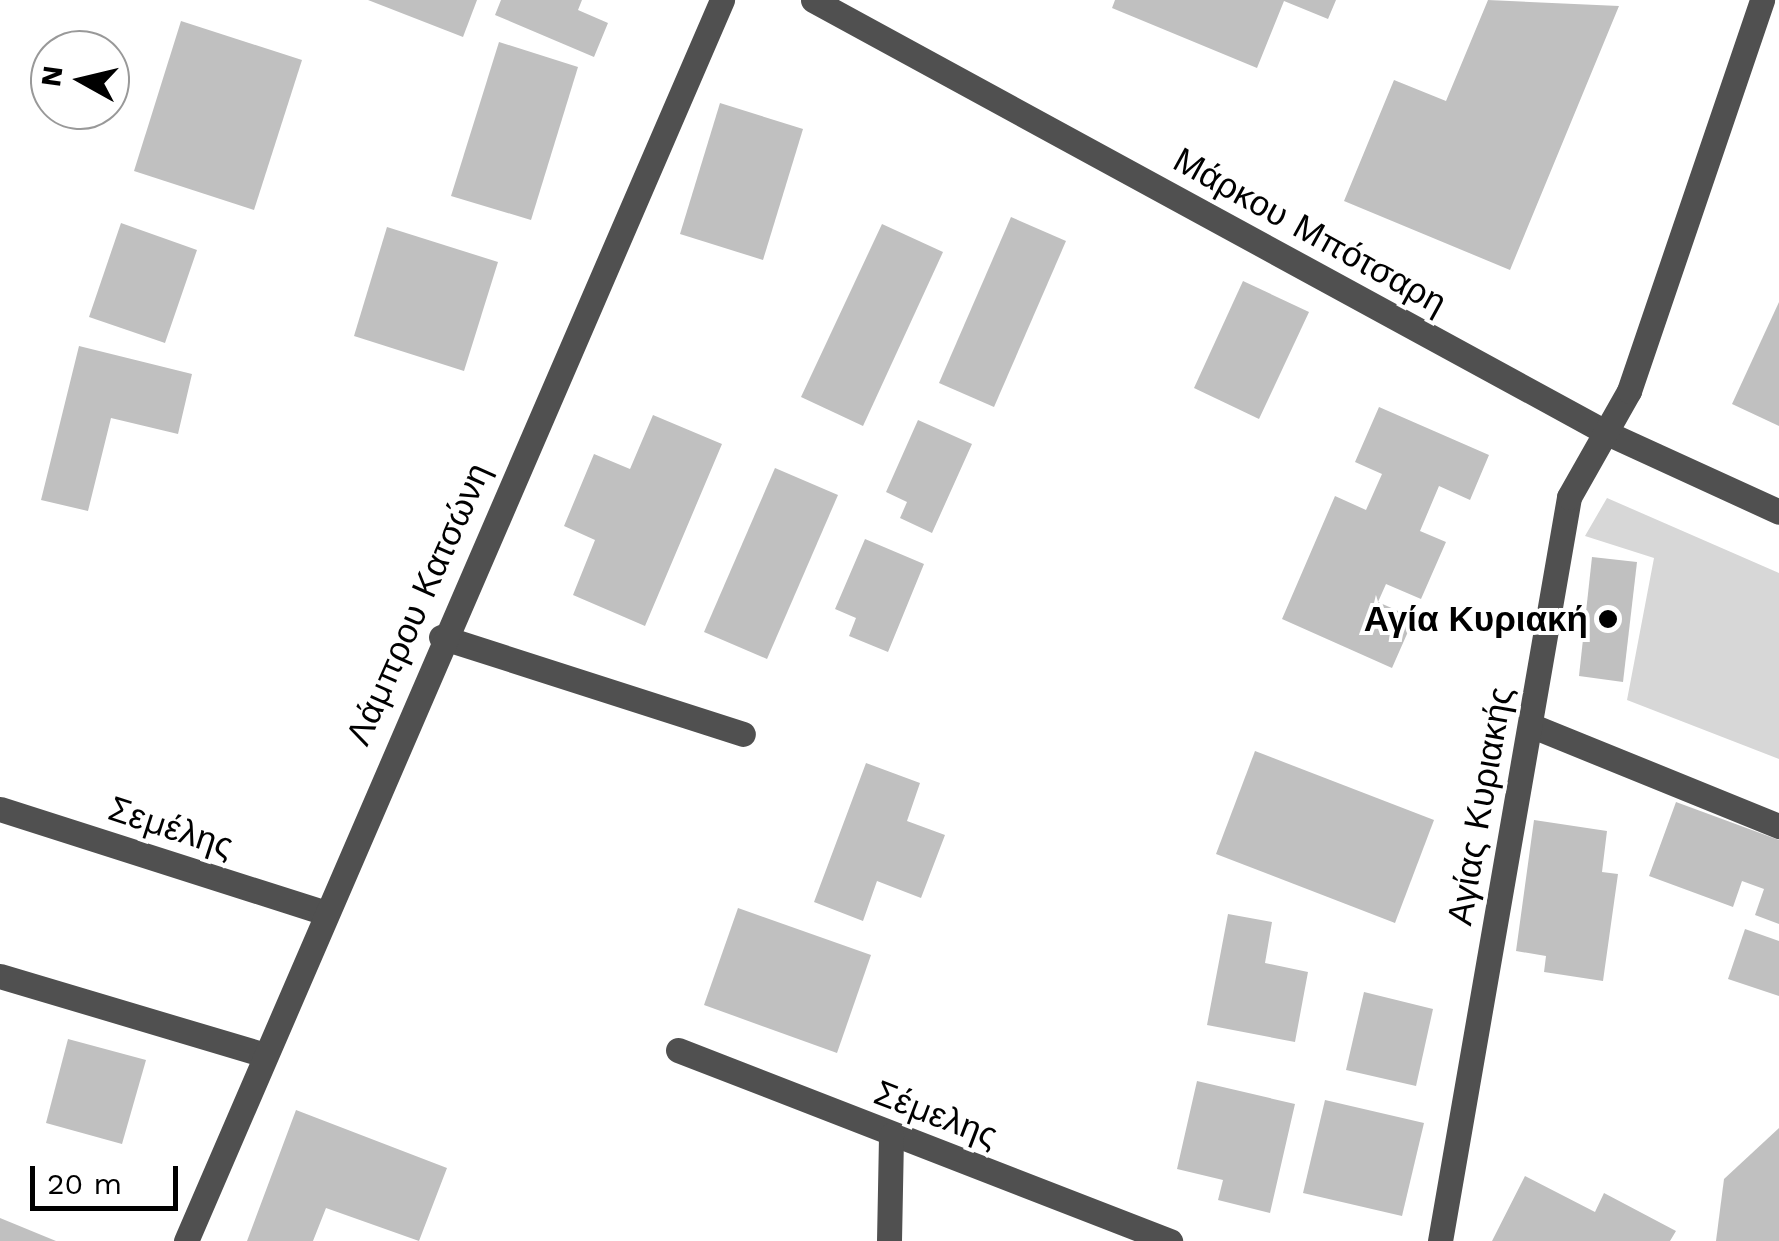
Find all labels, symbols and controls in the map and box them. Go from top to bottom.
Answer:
north arrow [30,30,130,130]
text: N [34,63,70,89]
street label: Μάρκου Μπότσαρη [1166,139,1454,323]
street label: Λάμπρου Κατσώνη [337,457,499,751]
place label: Αγία Κυριακή [1364,598,1588,640]
marker: Αγία Κυριακή [1597,608,1619,630]
street label: Αγίας Κυριακής [1438,684,1522,928]
street label: Σεμέλης [103,787,239,867]
street label: Σέμελης [869,1071,1003,1157]
scale bar [35,1146,182,1208]
text: 20 m [47,1166,122,1201]

